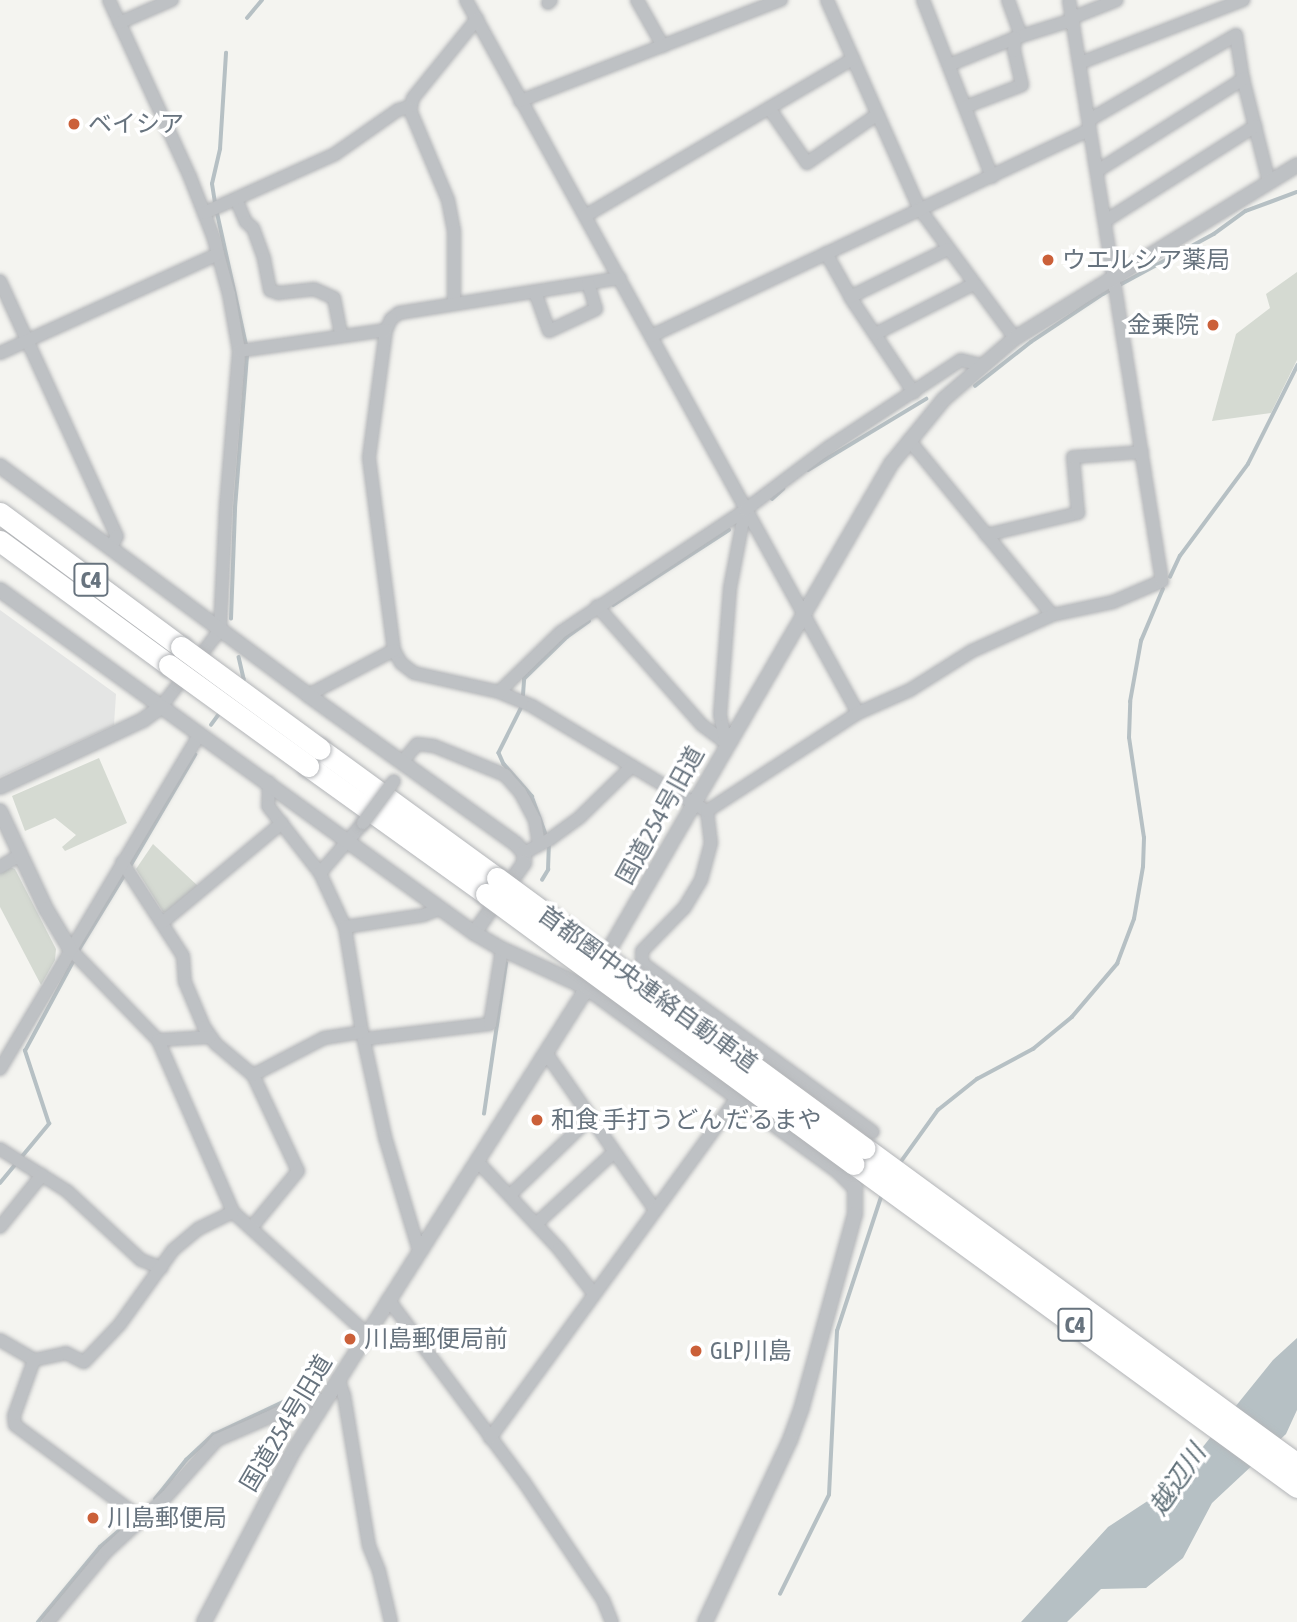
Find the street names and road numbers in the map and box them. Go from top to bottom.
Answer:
road number: C4 [72,560,110,600]
street label: 国道254号旧道 [610,741,710,889]
street label: 首都圏中央連絡自動車道 [533,900,763,1078]
road number: C4 [1056,1306,1094,1344]
street label: 国道254号旧道 [234,1350,338,1496]

